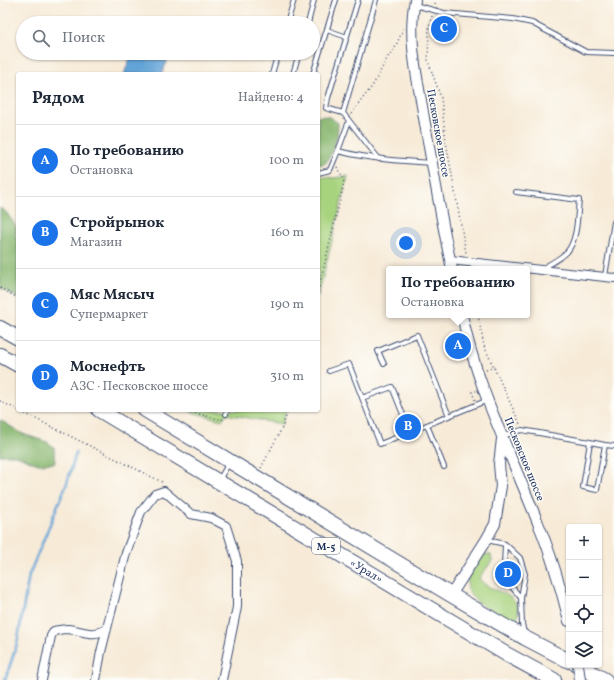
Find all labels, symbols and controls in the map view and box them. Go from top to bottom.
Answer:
pin: C [431,14,457,44]
search box [16,16,320,60]
icon: search [30,27,52,49]
text: Поиск [62,28,105,49]
text: Рядом [32,87,85,110]
street label: Песковское шоссе [422,88,453,179]
text: Найдено: 4 [238,89,304,107]
text: По требованию [70,141,184,162]
text: A [40,152,50,170]
text: 100 m [269,152,304,170]
text: Остановка [70,162,133,180]
text: Стройрынок [70,213,164,234]
text: B [41,224,49,242]
text: 160 m [270,224,304,242]
your location [396,233,416,253]
text: Магазин [70,234,122,252]
popup [386,266,530,318]
text: По требованию [401,273,515,294]
text: Мяс Мясыч [70,285,154,306]
text: Остановка [401,294,464,312]
text: C [41,296,49,314]
text: 190 m [270,296,304,314]
text: Супермаркет [70,306,148,324]
pin: A [445,331,471,361]
text: Моснефть [70,357,146,378]
text: D [40,368,50,386]
text: 310 m [270,368,304,386]
text: АЗС · Песковское шоссе [70,378,208,396]
pin: B [395,412,421,442]
street label: Песковское шоссе [500,415,547,504]
map controls [566,524,602,668]
button: + [566,524,602,560]
road number: М-5 [312,538,340,554]
street label: «Урал» [347,556,385,587]
pin: D [495,559,521,589]
button: − [566,560,602,596]
button: locate [566,596,602,632]
button: layers [566,632,602,668]

